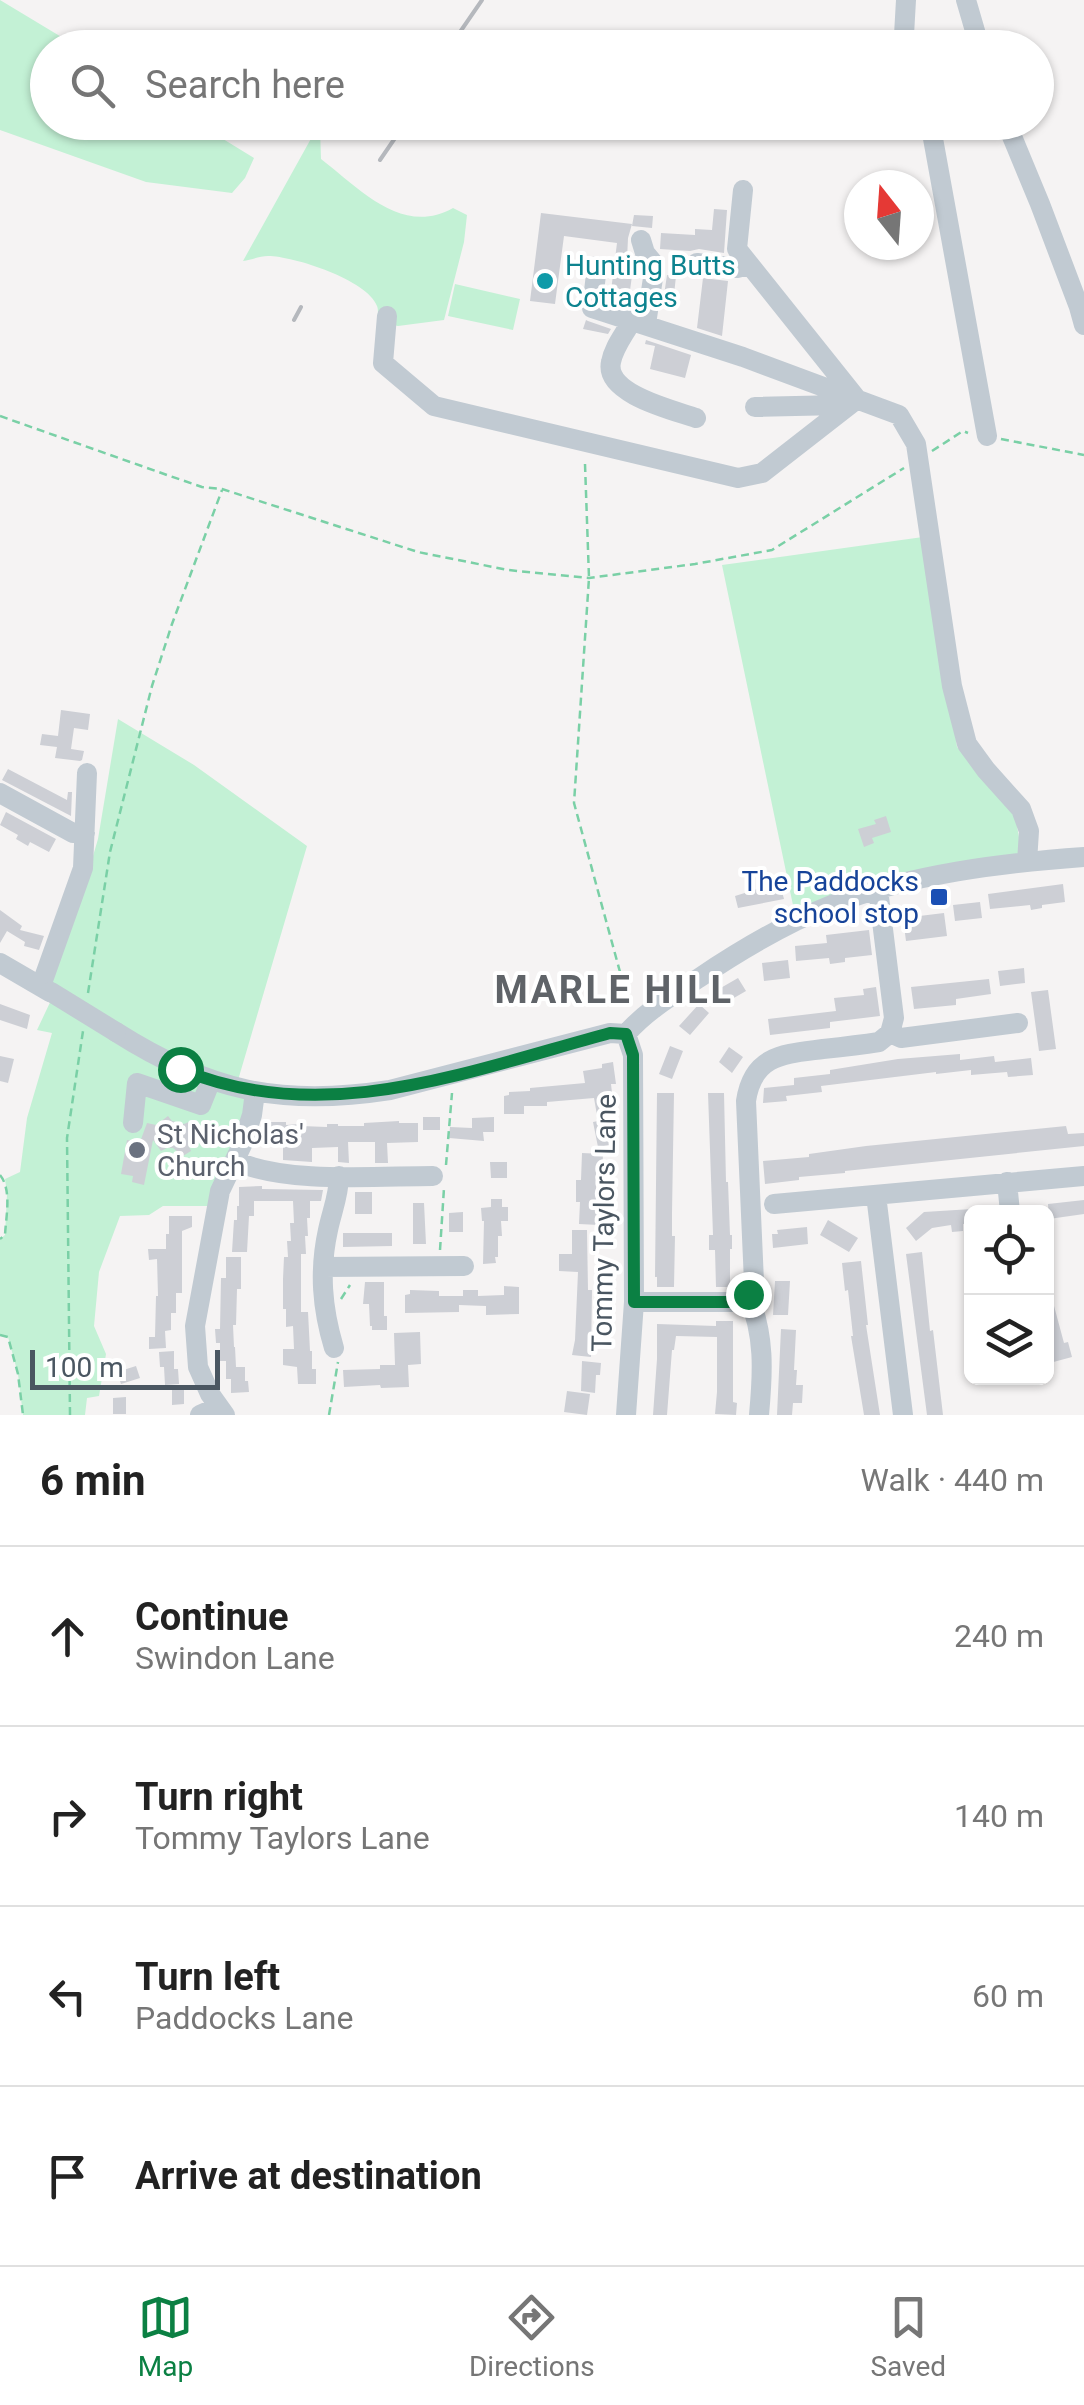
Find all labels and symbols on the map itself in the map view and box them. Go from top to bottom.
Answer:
north arrow [844,170,934,260]
place label: Hunting Butts Cottages [565,249,736,314]
marker: Hunting Butts Cottages [534,270,556,292]
place label: The Paddocks school stop [741,865,919,930]
marker: The Paddocks school stop [928,886,950,908]
district label: MARLE HILL [495,968,733,1012]
route start [158,1047,204,1093]
street label: Tommy Taylors Lane [585,1094,623,1352]
place label: St Nicholas' Church [157,1118,304,1183]
marker: St Nicholas' Church [126,1139,148,1161]
route end [726,1272,772,1318]
scale bar [30,1345,220,1390]

